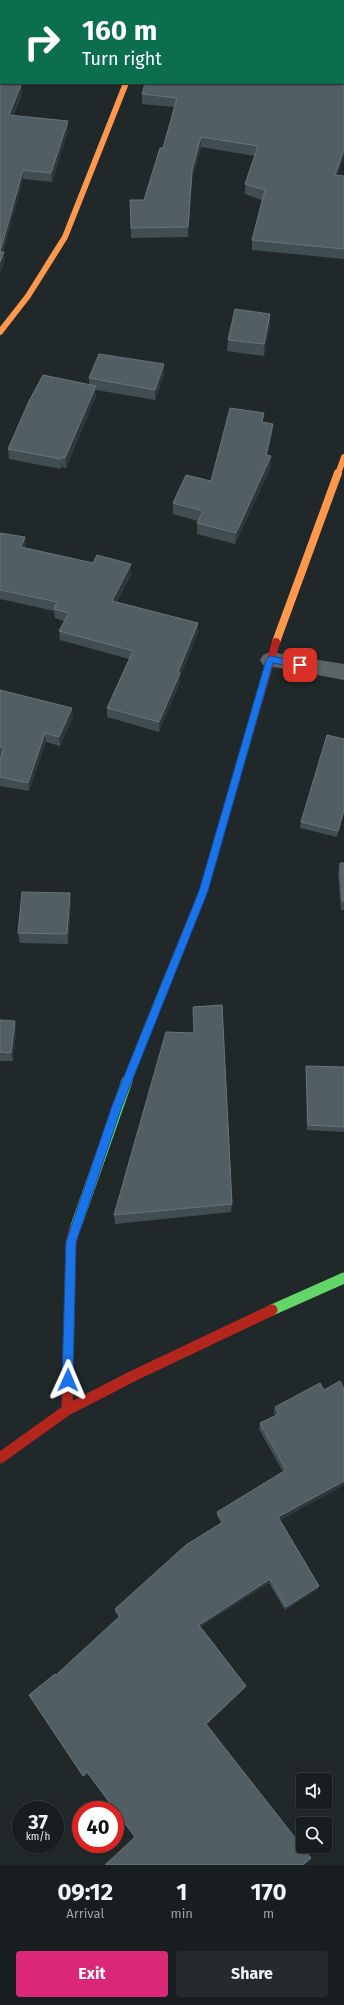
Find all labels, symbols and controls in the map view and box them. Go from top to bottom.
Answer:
text: 160 m [82,14,157,47]
icon: right [16,16,68,68]
text: Turn right [82,48,162,70]
pin [283,648,317,682]
icon: arrive [289,654,311,676]
position arrow [47,1359,89,1401]
map controls [296,1773,332,1853]
button: sound [296,1773,332,1809]
speed limit sign: 40 [72,1801,124,1853]
text: 37 [28,1810,48,1834]
button: search [296,1817,332,1853]
text: km/h [26,1831,50,1843]
text: 09:12 [57,1878,113,1906]
text: 1 [176,1878,187,1906]
text: 170 [250,1878,287,1906]
text: Arrival [66,1906,104,1921]
text: min [171,1906,193,1921]
text: m [263,1906,274,1921]
button: Exit [16,1951,168,1997]
button: Share [176,1951,328,1997]

